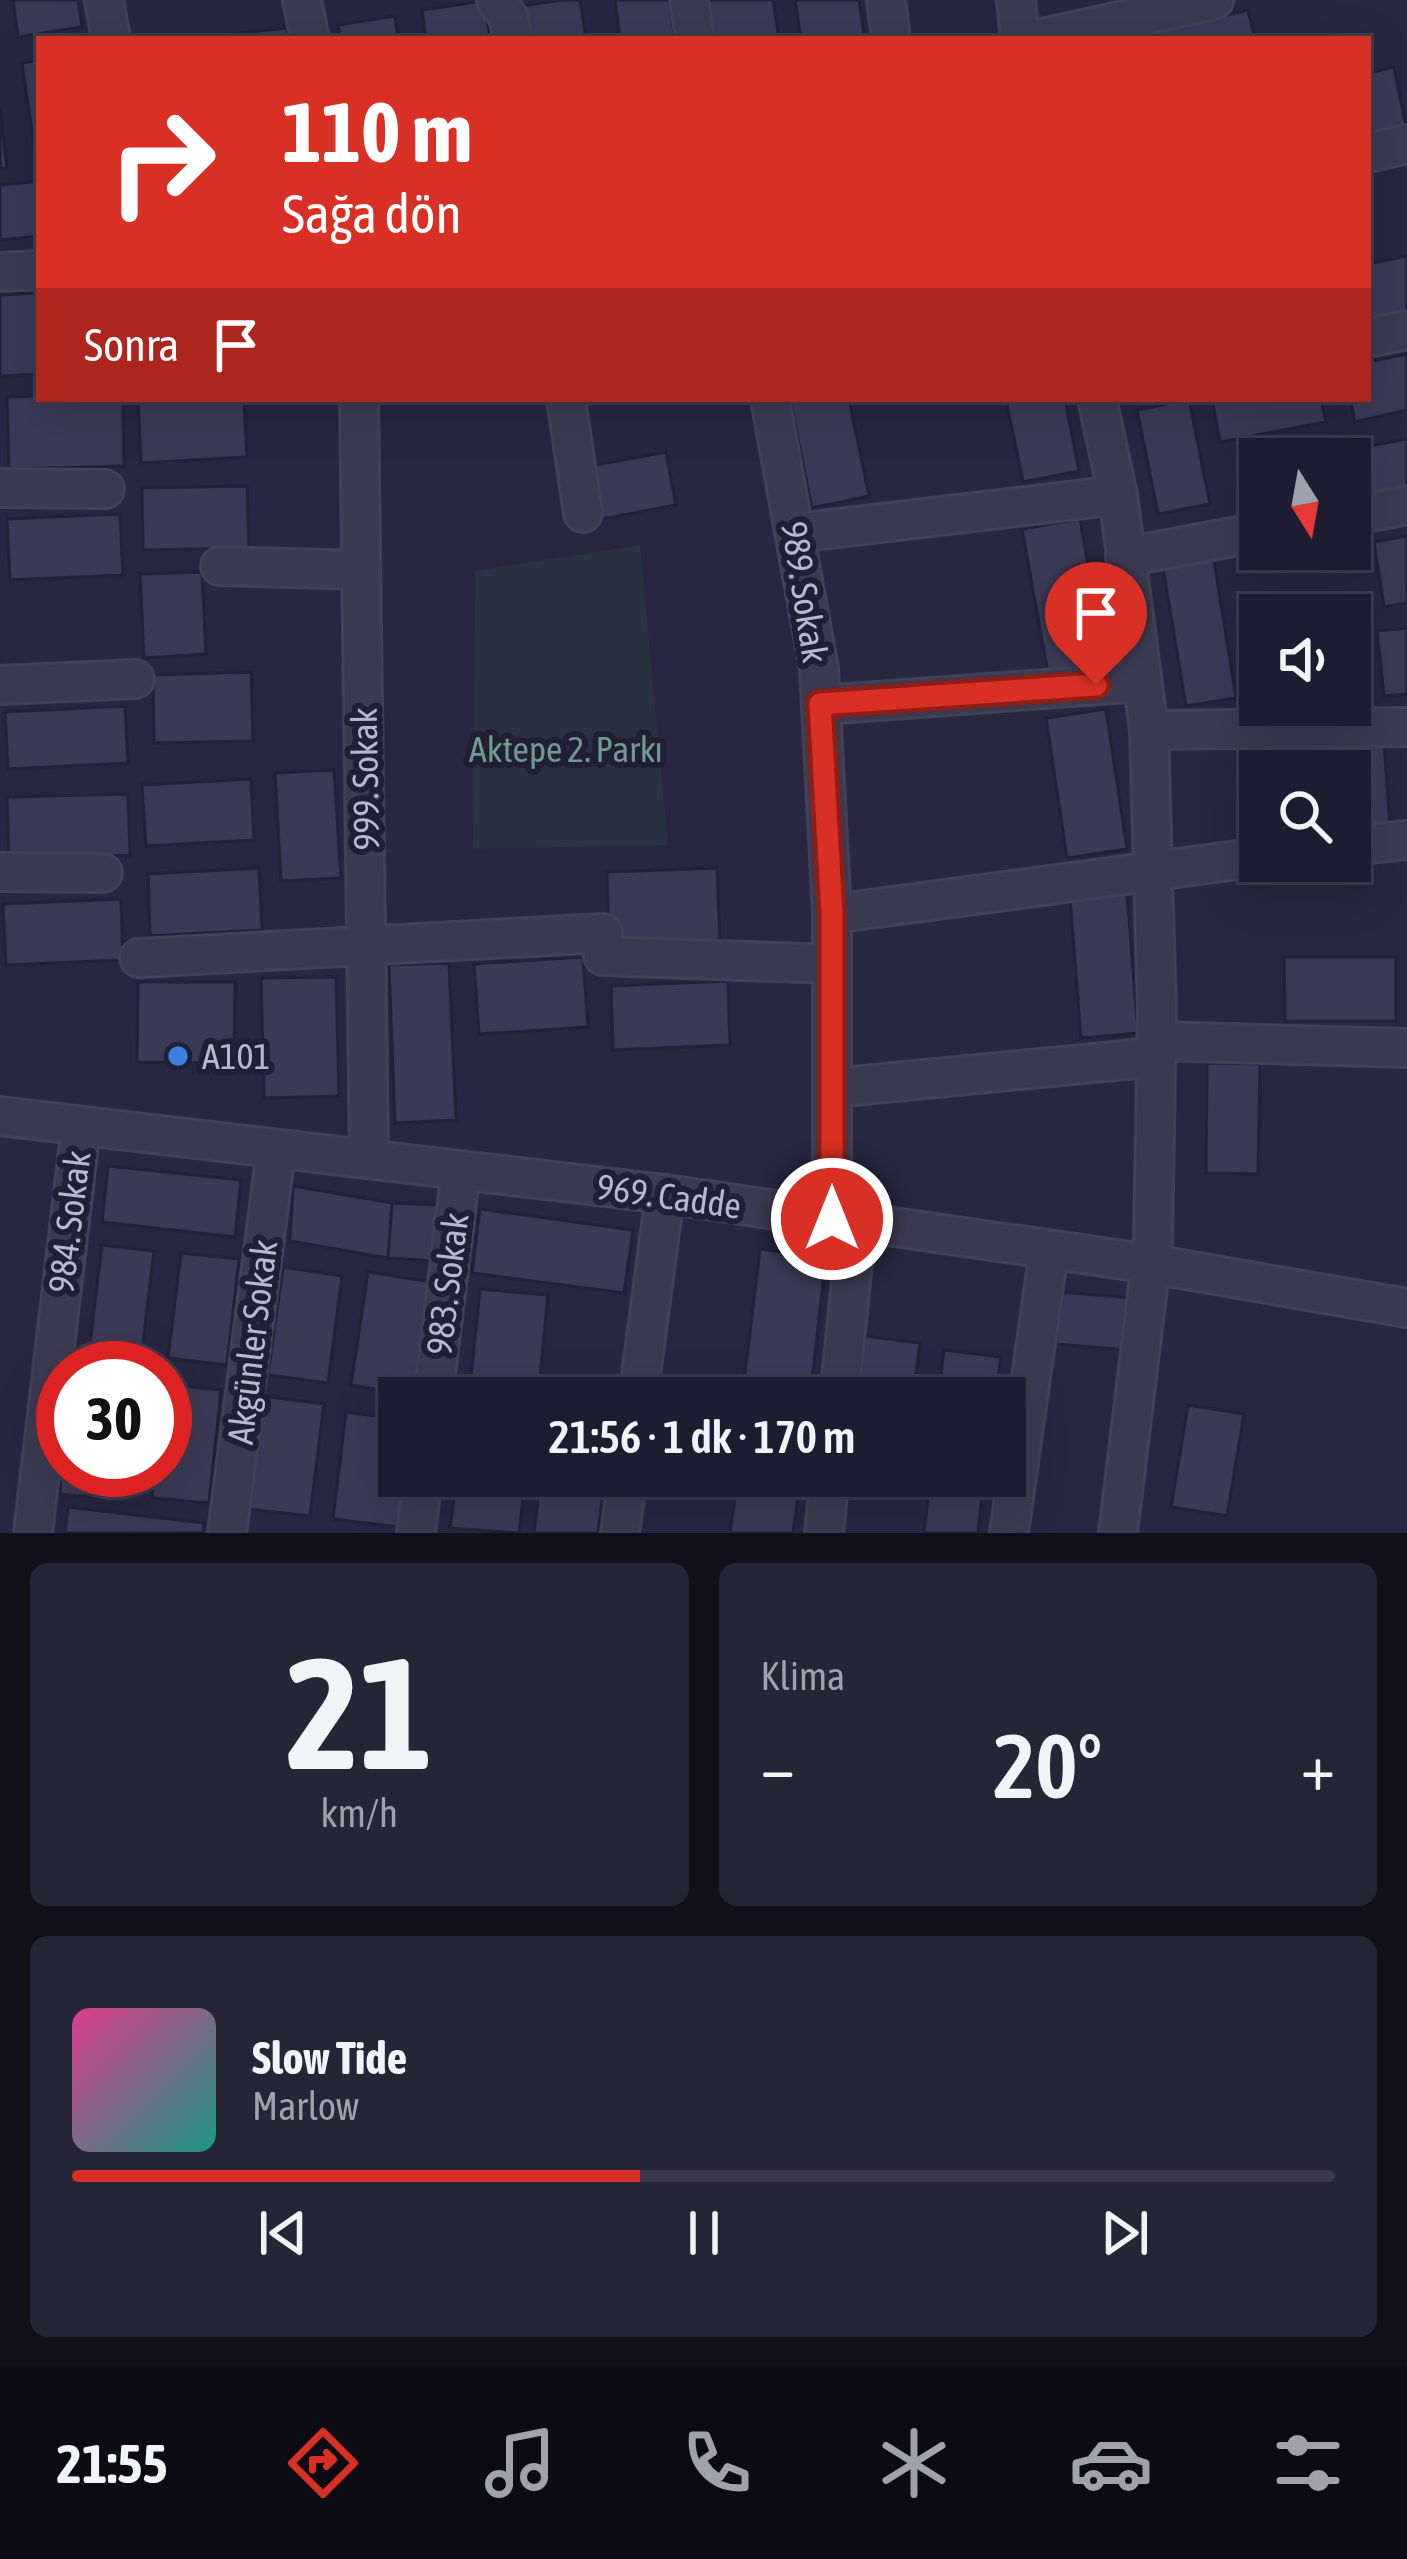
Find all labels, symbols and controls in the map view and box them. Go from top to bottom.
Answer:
icon: right [84,84,240,240]
text: 110 m [282,84,472,180]
text: Sağa dön [282,183,462,244]
icon: arrive [203,312,269,378]
text: Sonra [84,319,179,371]
north arrow [1239,438,1371,570]
map controls [1239,438,1371,882]
street label: 989. Sokak [773,518,837,666]
pin [1045,562,1147,685]
icon: arrive [1063,580,1129,646]
button: sound [1239,594,1371,726]
street label: 999. Sokak [343,707,387,851]
park label: Aktepe 2. Parkı [469,728,663,770]
button: search [1239,750,1371,882]
place label: A101 [202,1035,270,1077]
marker: A101 [165,1043,191,1069]
street label: 984. Sokak [39,1149,99,1295]
position arrow [769,1156,895,1282]
street label: 969. Cadde [594,1165,744,1227]
street label: 983. Sokak [417,1211,477,1357]
street label: Akgünler Sokak [219,1237,285,1446]
speed limit sign: 30 [36,1341,192,1497]
text: 21:56 · 1 dk · 170 m [549,1411,856,1463]
text: 21 [286,1623,433,1802]
text: Klima [761,1654,845,1698]
text: 20° [993,1714,1102,1817]
text: − [761,1728,795,1804]
text: + [1301,1728,1335,1804]
text: km/h [321,1791,398,1835]
text: Slow Tide [252,2032,407,2084]
text: Marlow [252,2084,359,2128]
icon: previous [250,2200,316,2266]
icon: pause [671,2200,737,2266]
icon: next [1092,2200,1158,2266]
icon: directions [281,2421,365,2505]
icon: music [478,2421,562,2505]
icon: phone [675,2421,759,2505]
icon: climate [872,2421,956,2505]
icon: car [1069,2421,1153,2505]
icon: filters [1266,2421,1350,2505]
text: 21:55 [57,2433,168,2494]

